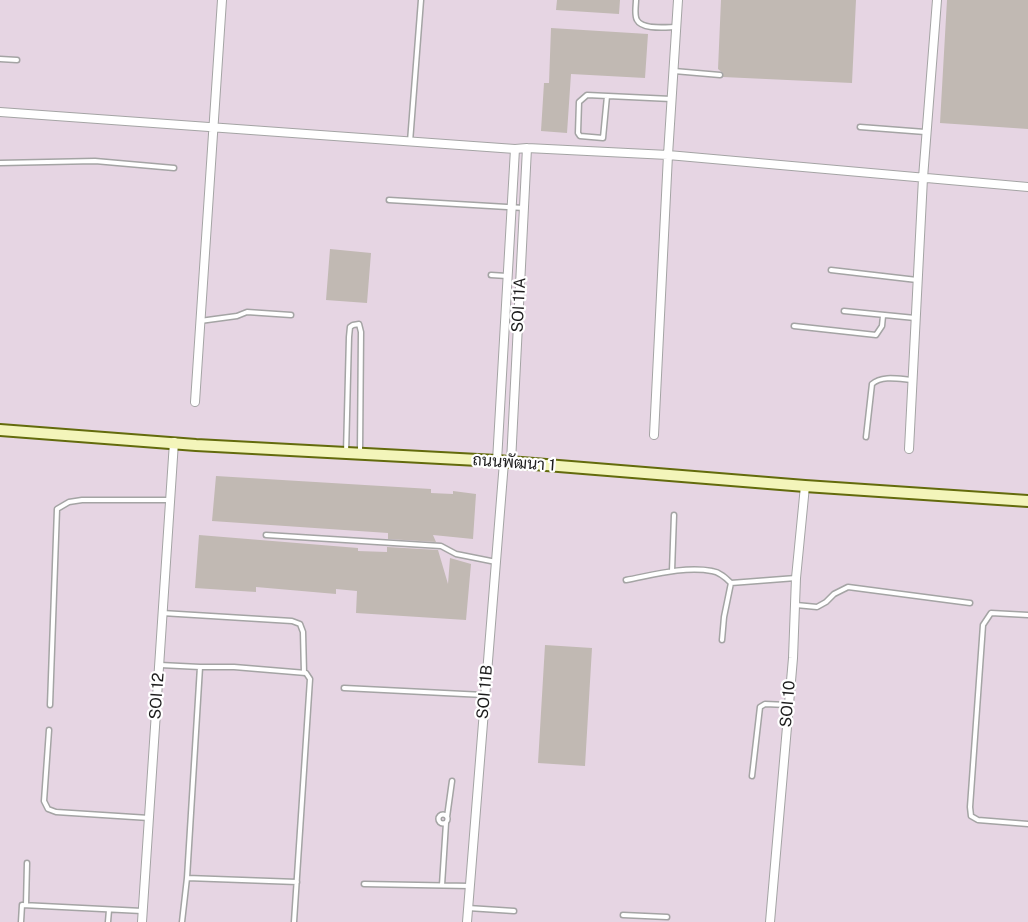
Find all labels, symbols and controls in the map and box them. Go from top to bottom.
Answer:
street label: SOI 11A [508,277,530,333]
street label: ถนนพัฒนา 1 [472,451,556,475]
street label: SOI 11B [473,664,497,720]
street label: SOI 12 [146,672,168,720]
street label: SOI 10 [776,680,800,728]

